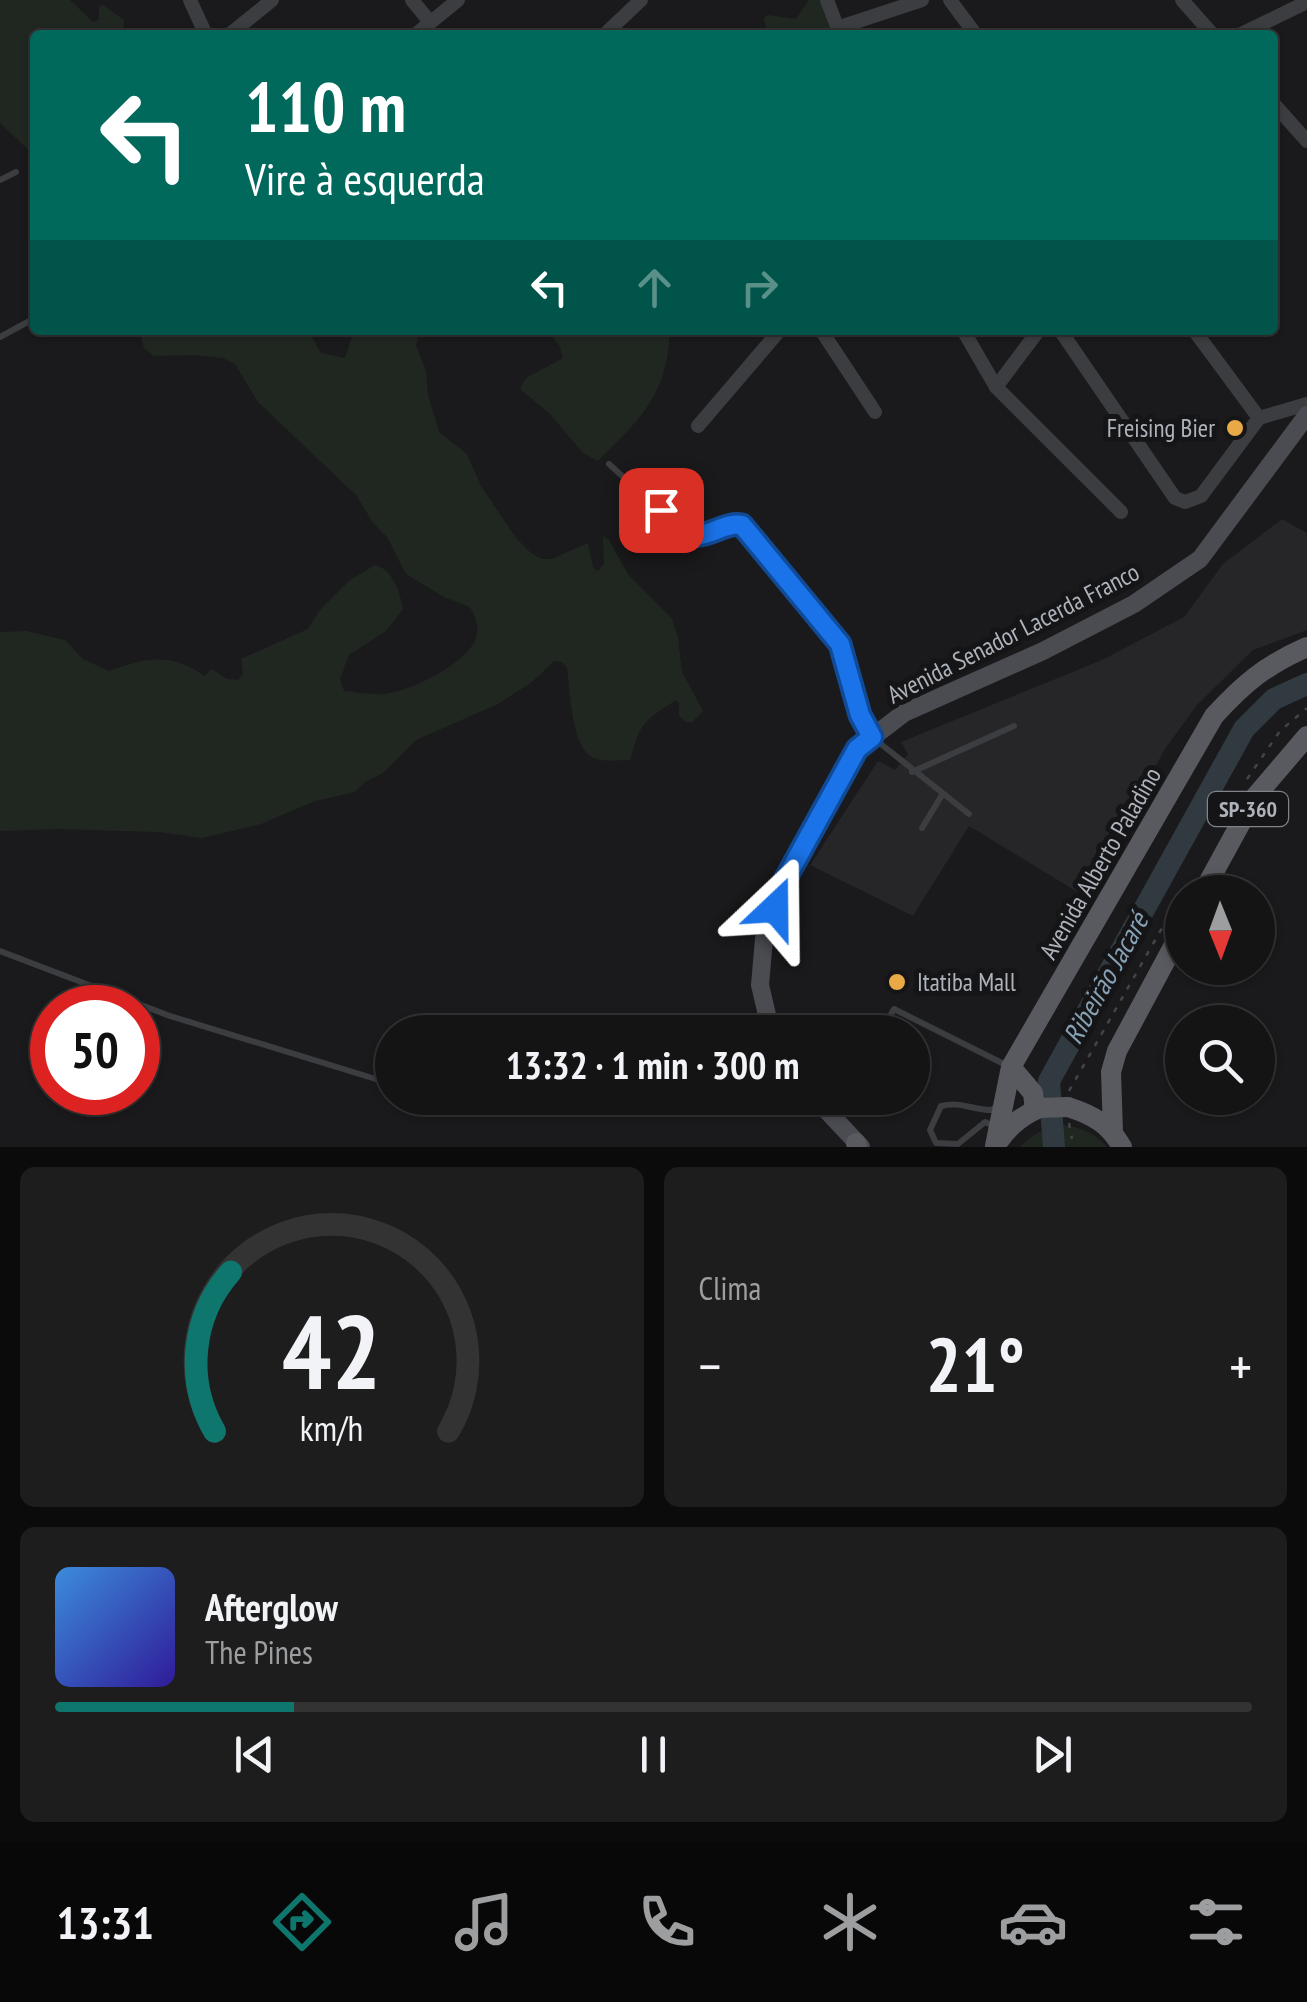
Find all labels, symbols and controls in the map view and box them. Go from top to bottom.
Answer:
text: 110 m [245,61,406,151]
icon: left [80,70,210,200]
text: Vire à esquerda [245,149,485,207]
icon: left [522,260,577,315]
icon: ahead [627,260,682,315]
icon: right [732,260,787,315]
place label: Freising Bier [1107,412,1215,444]
marker: Freising Bier [1224,417,1246,439]
pin [619,468,704,553]
icon: arrive [634,483,689,538]
street label: Avenida Senador Lacerda Franco [882,556,1144,710]
street label: Avenida Alberto Paladino [1032,761,1168,965]
road number: SP-360 [1208,792,1288,826]
position arrow [723,856,827,960]
north arrow [1165,875,1275,985]
map controls [1165,875,1275,1115]
water label: Ribeirão Jacaré [1054,904,1157,1050]
place label: Itatiba Mall [917,966,1016,998]
marker: Itatiba Mall [886,971,908,993]
speed limit sign: 50 [30,985,160,1115]
button: search [1165,1005,1275,1115]
text: 13:32 · 1 min · 300 m [506,1040,799,1089]
text: Clima [699,1267,761,1309]
text: 42 [282,1283,381,1418]
text: 21° [926,1316,1025,1413]
text: − [699,1330,721,1401]
text: + [1229,1330,1252,1401]
text: km/h [300,1405,363,1451]
text: Afterglow [205,1582,338,1631]
text: The Pines [205,1631,313,1673]
icon: previous [227,1727,282,1782]
icon: pause [626,1727,681,1782]
icon: next [1025,1727,1080,1782]
icon: directions [267,1887,337,1957]
icon: music [449,1887,519,1957]
icon: phone [632,1887,702,1957]
icon: climate [815,1887,885,1957]
icon: car [998,1887,1068,1957]
icon: filters [1181,1887,1251,1957]
text: 13:31 [56,1893,154,1951]

